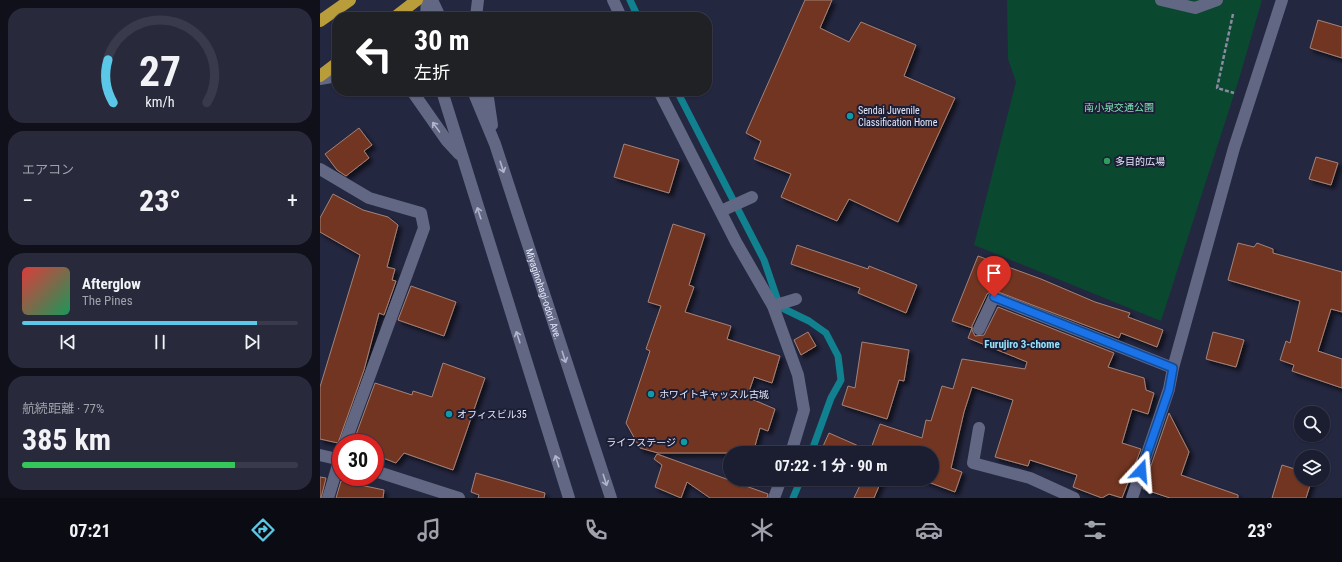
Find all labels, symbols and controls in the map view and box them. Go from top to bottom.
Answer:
text: 30 m [414,24,470,57]
icon: left [348,28,400,80]
text: 27 [139,47,181,96]
text: 左折 [414,62,450,83]
text: km/h [145,94,175,110]
park label: 南小泉交通公園 [1084,102,1154,113]
place label: Sendai Juvenile Classification Home [858,105,938,128]
marker: Sendai Juvenile Classification Home [845,111,855,121]
one-way arrow [432,121,440,132]
marker: 多目的広場 [1102,156,1112,166]
place label: 多目的広場 [1115,156,1165,167]
one-way arrow [499,160,506,173]
text: エアコン [22,162,74,177]
text: 23° [139,183,181,218]
text: − [22,188,33,213]
text: + [287,188,298,213]
one-way arrow [475,207,482,220]
street label: Miyaginohagi-odori Ave. [524,247,564,341]
pin [977,256,1011,297]
icon: arrive [983,262,1005,284]
text: Afterglow [82,275,141,293]
text: The Pines [82,293,133,308]
icon: previous [57,331,79,353]
icon: pause [149,331,171,353]
icon: next [241,331,263,353]
one-way arrow [514,331,521,344]
district label: Furujiro 3-chome [984,338,1060,351]
one-way arrow [561,350,568,363]
marker: ホワイトキャッスル古城 [646,389,656,399]
place label: ホワイトキャッスル古城 [659,389,769,400]
text: 航続距離 · 77% [22,401,104,416]
map controls [1294,406,1330,486]
button: search [1294,406,1330,442]
marker: オフィスビル35 [444,409,454,419]
place label: オフィスビル35 [457,409,527,420]
text: 385 km [22,422,111,457]
speed limit sign: 30 [332,434,384,486]
place label: ライフステージ [606,437,676,448]
marker: ライフステージ [679,437,689,447]
position arrow [1120,450,1162,492]
button: layers [1294,450,1330,486]
one-way arrow [553,455,561,467]
text: 07:22 · 1 分 · 90 m [775,457,887,475]
one-way arrow [602,473,609,486]
icon: directions [249,516,277,544]
icon: music [415,516,443,544]
icon: phone [582,516,610,544]
icon: climate [748,516,776,544]
icon: car [915,516,943,544]
icon: filters [1081,516,1109,544]
text: 07:21 [69,520,111,541]
text: 23° [1247,520,1273,541]

